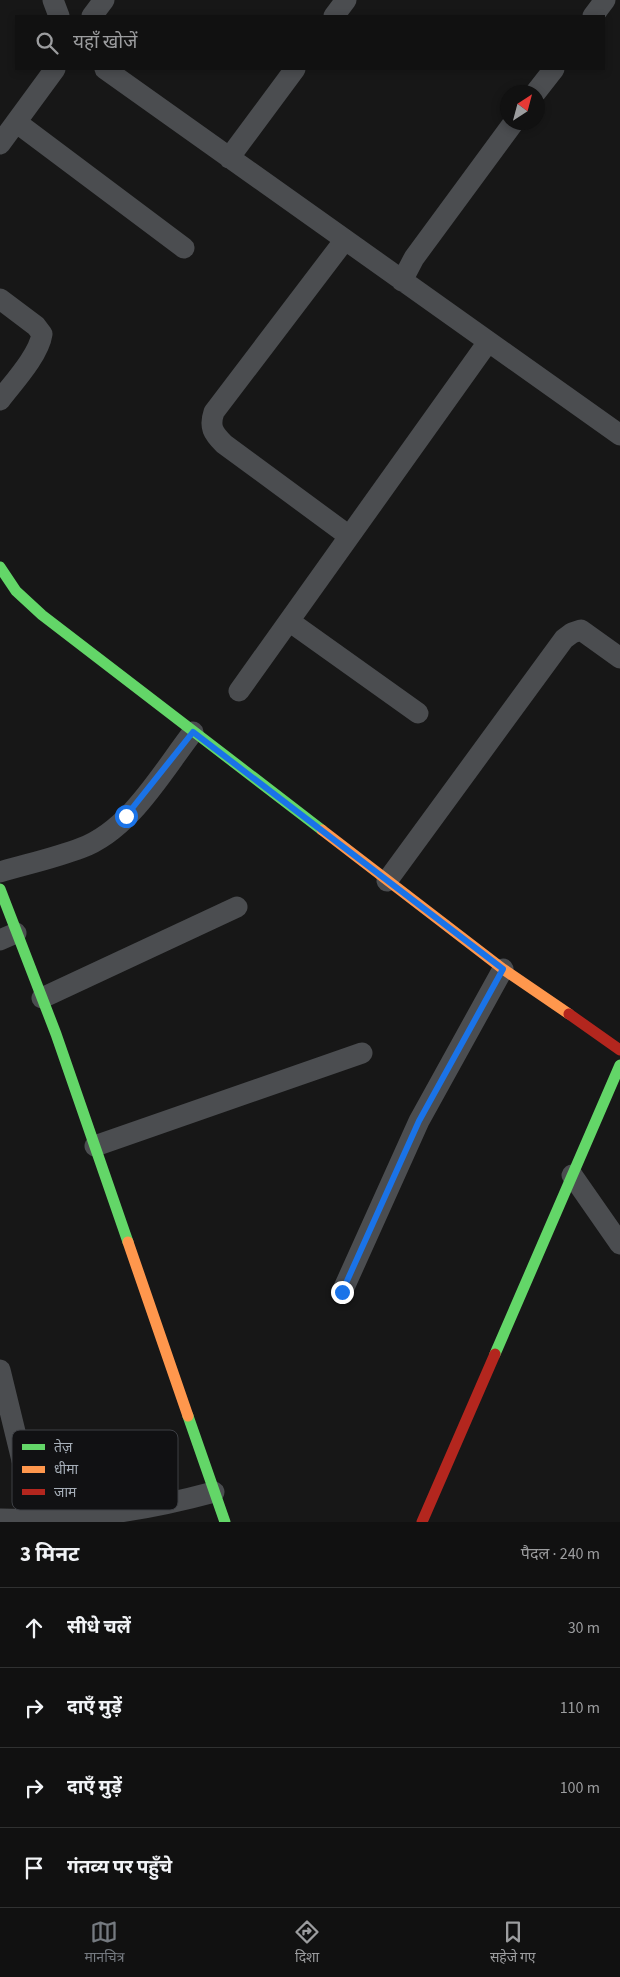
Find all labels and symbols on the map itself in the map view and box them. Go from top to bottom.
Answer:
north arrow [500,85,545,130]
route start [115,805,138,828]
route end [331,1281,354,1304]
legend [12,1430,178,1510]
text: तेज़ [54,1438,73,1458]
text: धीमा [54,1460,79,1480]
text: जाम [54,1483,77,1503]

